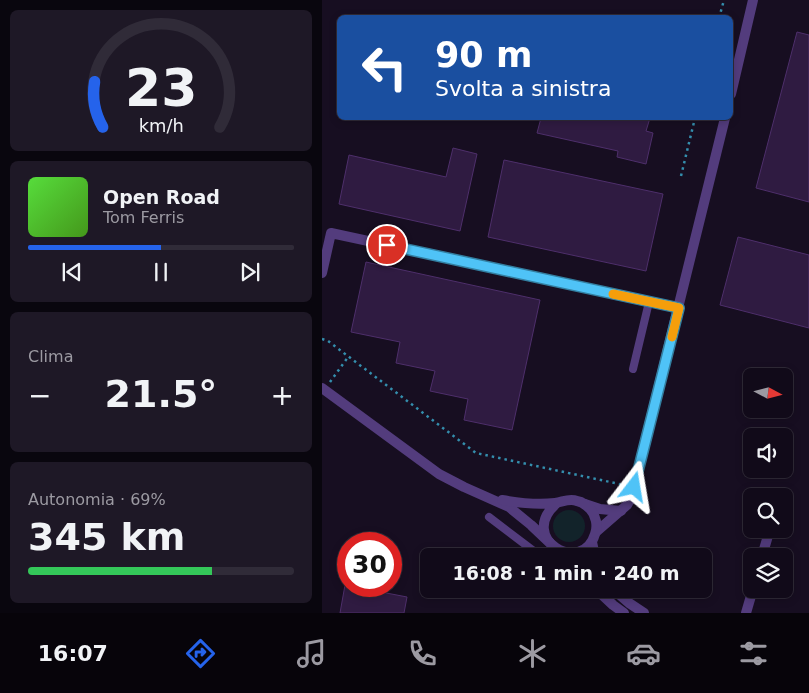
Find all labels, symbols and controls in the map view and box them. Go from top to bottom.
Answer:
icon: left [352,35,417,100]
text: 90 m [435,35,532,75]
text: 23 [125,58,197,118]
text: Svolta a sinistra [435,76,611,101]
text: km/h [138,115,184,136]
text: Open Road [103,186,220,208]
text: Tom Ferris [103,208,184,227]
pin [366,224,408,266]
icon: arrive [373,231,401,259]
icon: previous [58,258,86,286]
icon: pause [147,258,175,286]
icon: next [236,258,264,286]
text: Clima [28,347,73,366]
north arrow [743,368,793,418]
map controls [743,368,793,598]
text: 21.5° [105,372,217,416]
text: − [28,379,51,412]
text: + [271,379,294,412]
button: sound [743,428,793,478]
position arrow [607,460,659,512]
button: search [743,488,793,538]
text: Autonomia · 69% [28,490,166,509]
text: 345 km [28,515,185,559]
speed limit sign: 30 [337,532,402,597]
button: layers [743,548,793,598]
text: 16:08 · 1 min · 240 m [452,562,680,584]
icon: directions [183,636,218,671]
icon: music [294,636,329,671]
icon: phone [405,636,440,671]
icon: climate [515,636,550,671]
icon: car [626,636,661,671]
icon: filters [736,636,771,671]
text: 16:07 [38,641,108,666]

